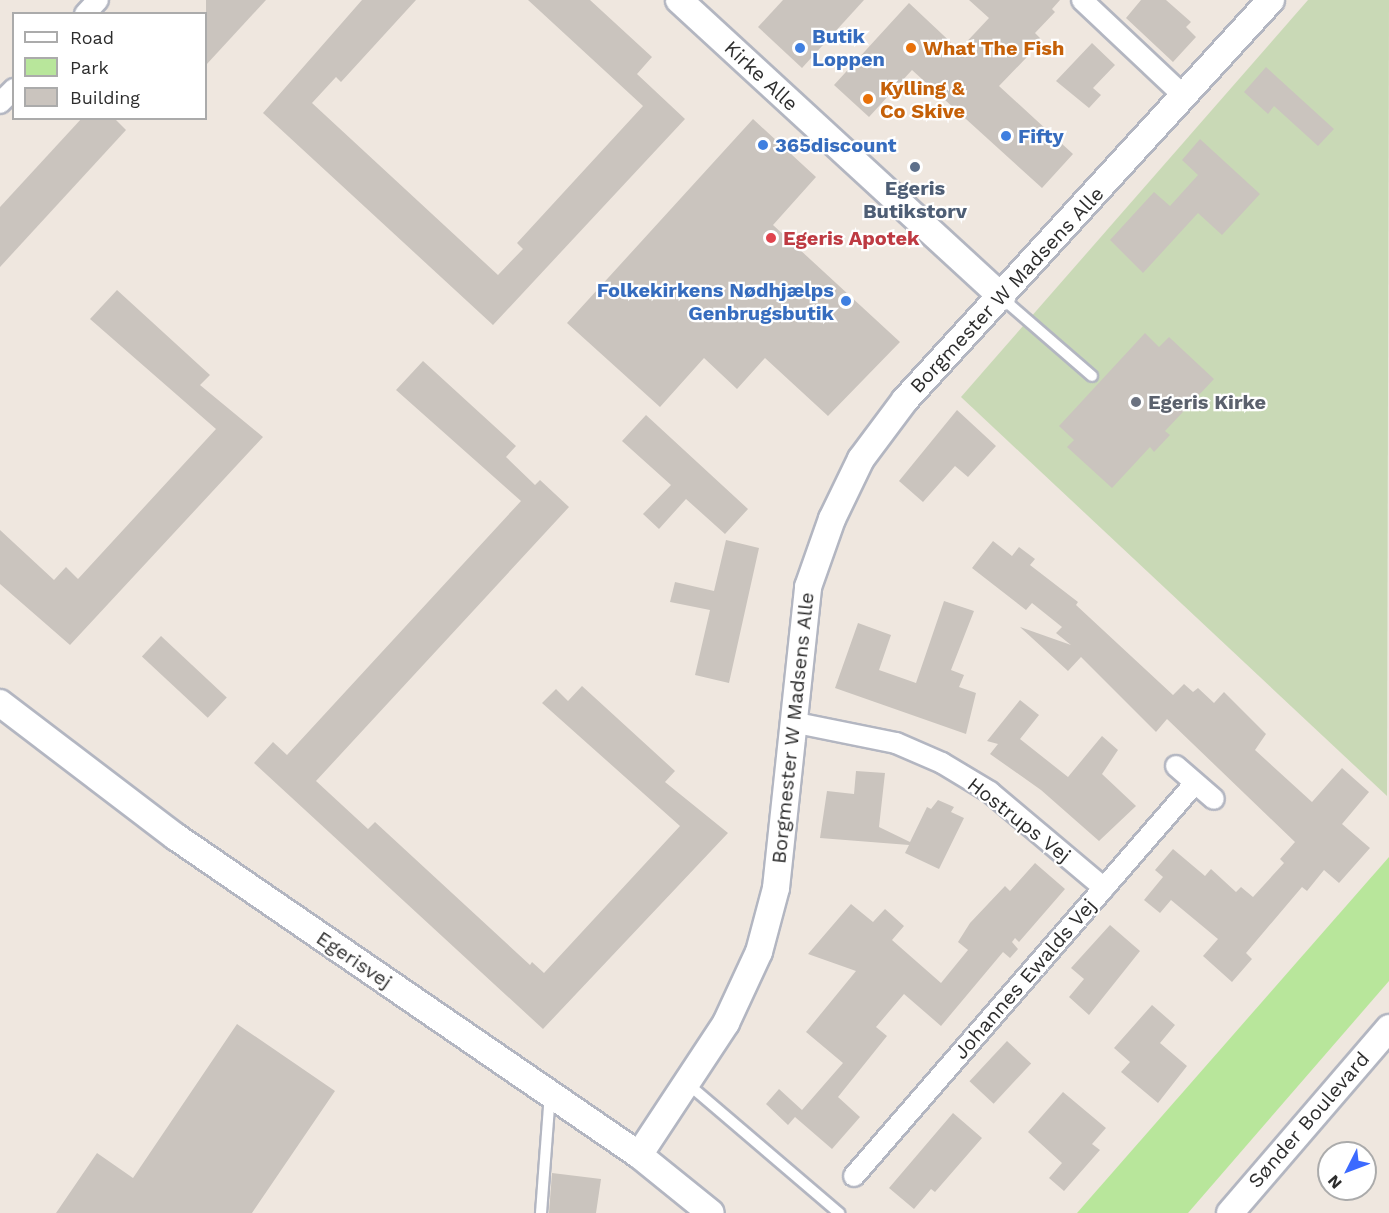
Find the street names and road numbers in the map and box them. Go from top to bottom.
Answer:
street label: Kirke Alle [719,36,803,116]
street label: Borgmester W Madsens Alle [904,181,1110,399]
street label: Borgmester W Madsens Alle [767,590,819,866]
street label: Hostrups Vej [962,772,1076,868]
street label: Johannes Ewalds Vej [949,894,1101,1064]
street label: Egerisvej [312,926,396,994]
street label: Sønder Boulevard [1243,1047,1375,1193]

